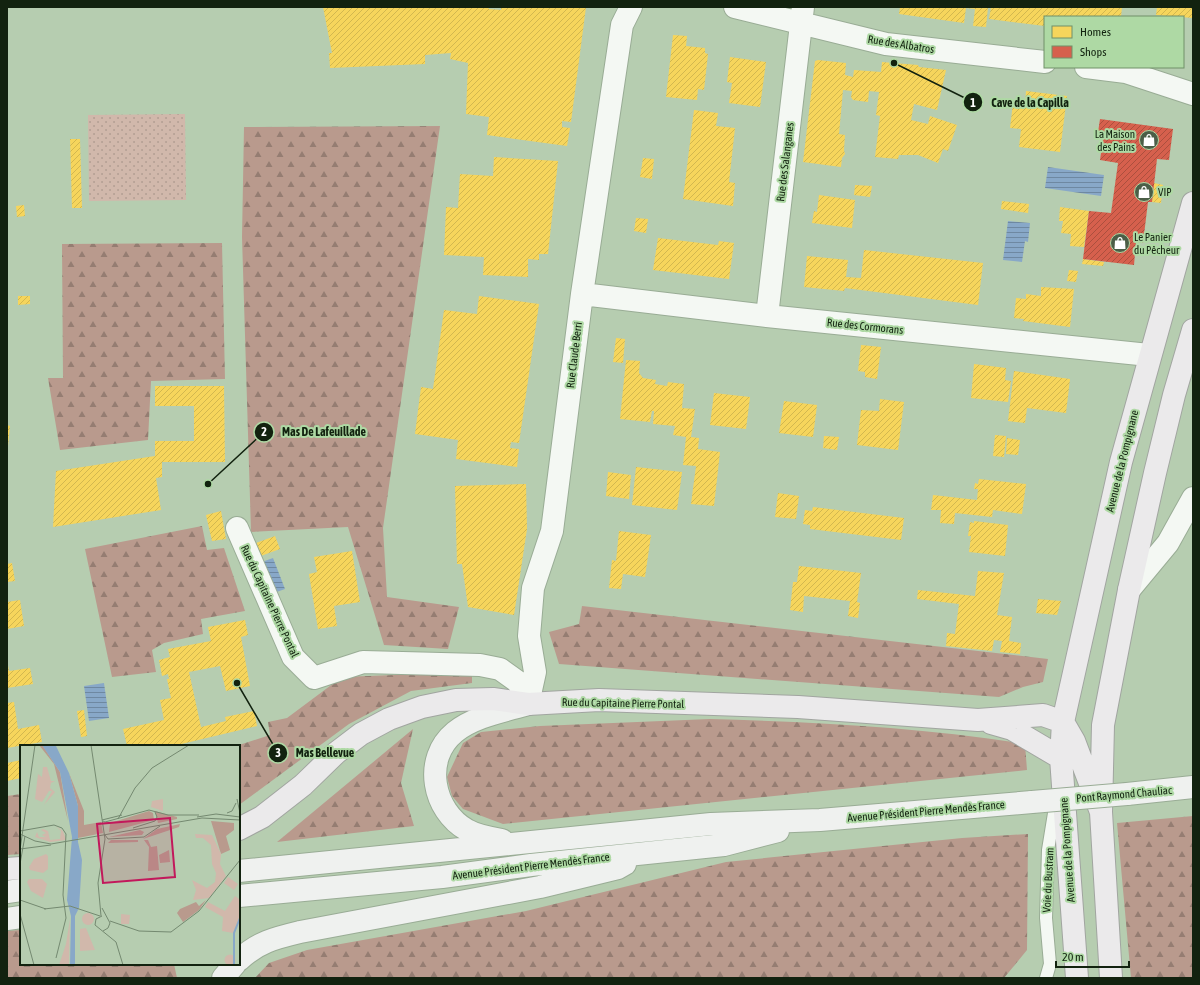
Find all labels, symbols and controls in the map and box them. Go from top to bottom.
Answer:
legend [1044,16,1184,68]
text: Homes [1080,25,1111,39]
street label: Rue des Albatros [867,33,935,55]
text: Shops [1080,45,1106,59]
callout: Cave de la Capilla [963,90,1077,114]
text: 1 [970,96,976,110]
text: Cave de la Capilla [991,96,1069,110]
street label: Rue des Salanganes [774,122,796,202]
place label: La Maison des Pains [1095,128,1135,153]
shop icon: La Maison des Pains [1138,129,1160,151]
shop icon: VIP [1133,181,1155,203]
place label: VIP [1158,186,1172,198]
place label: Le Panier du Pêcheur [1134,231,1180,256]
shop icon: Le Panier du Pêcheur [1109,232,1131,254]
street label: Rue des Cormorans [826,316,904,336]
street label: Rue Claude Berri [564,321,584,389]
street label: Avenue de la Pompignane [1103,409,1141,513]
callout: Mas De Lafeuillade [254,420,374,444]
text: 2 [261,425,267,439]
text: Mas De Lafeuillade [282,425,367,439]
street label: Rue du Capitaine Pierre Pontal [239,543,301,659]
street label: Rue du Capitaine Pierre Pontal [562,696,684,710]
callout: Mas Bellevue [268,741,363,765]
inset map [20,745,240,965]
text: 3 [275,746,281,760]
text: Mas Bellevue [296,746,355,760]
street label: Pont Raymond Chauliac [1076,784,1173,804]
street label: Avenue de la Pompignane [1057,797,1077,903]
street label: Avenue Président Pierre Mendès France [847,798,1005,824]
street label: Voie du Bustram [1040,847,1056,913]
street label: Avenue Président Pierre Mendès France [452,850,610,882]
scale bar [1056,943,1129,969]
text: 20 m [1062,950,1084,964]

